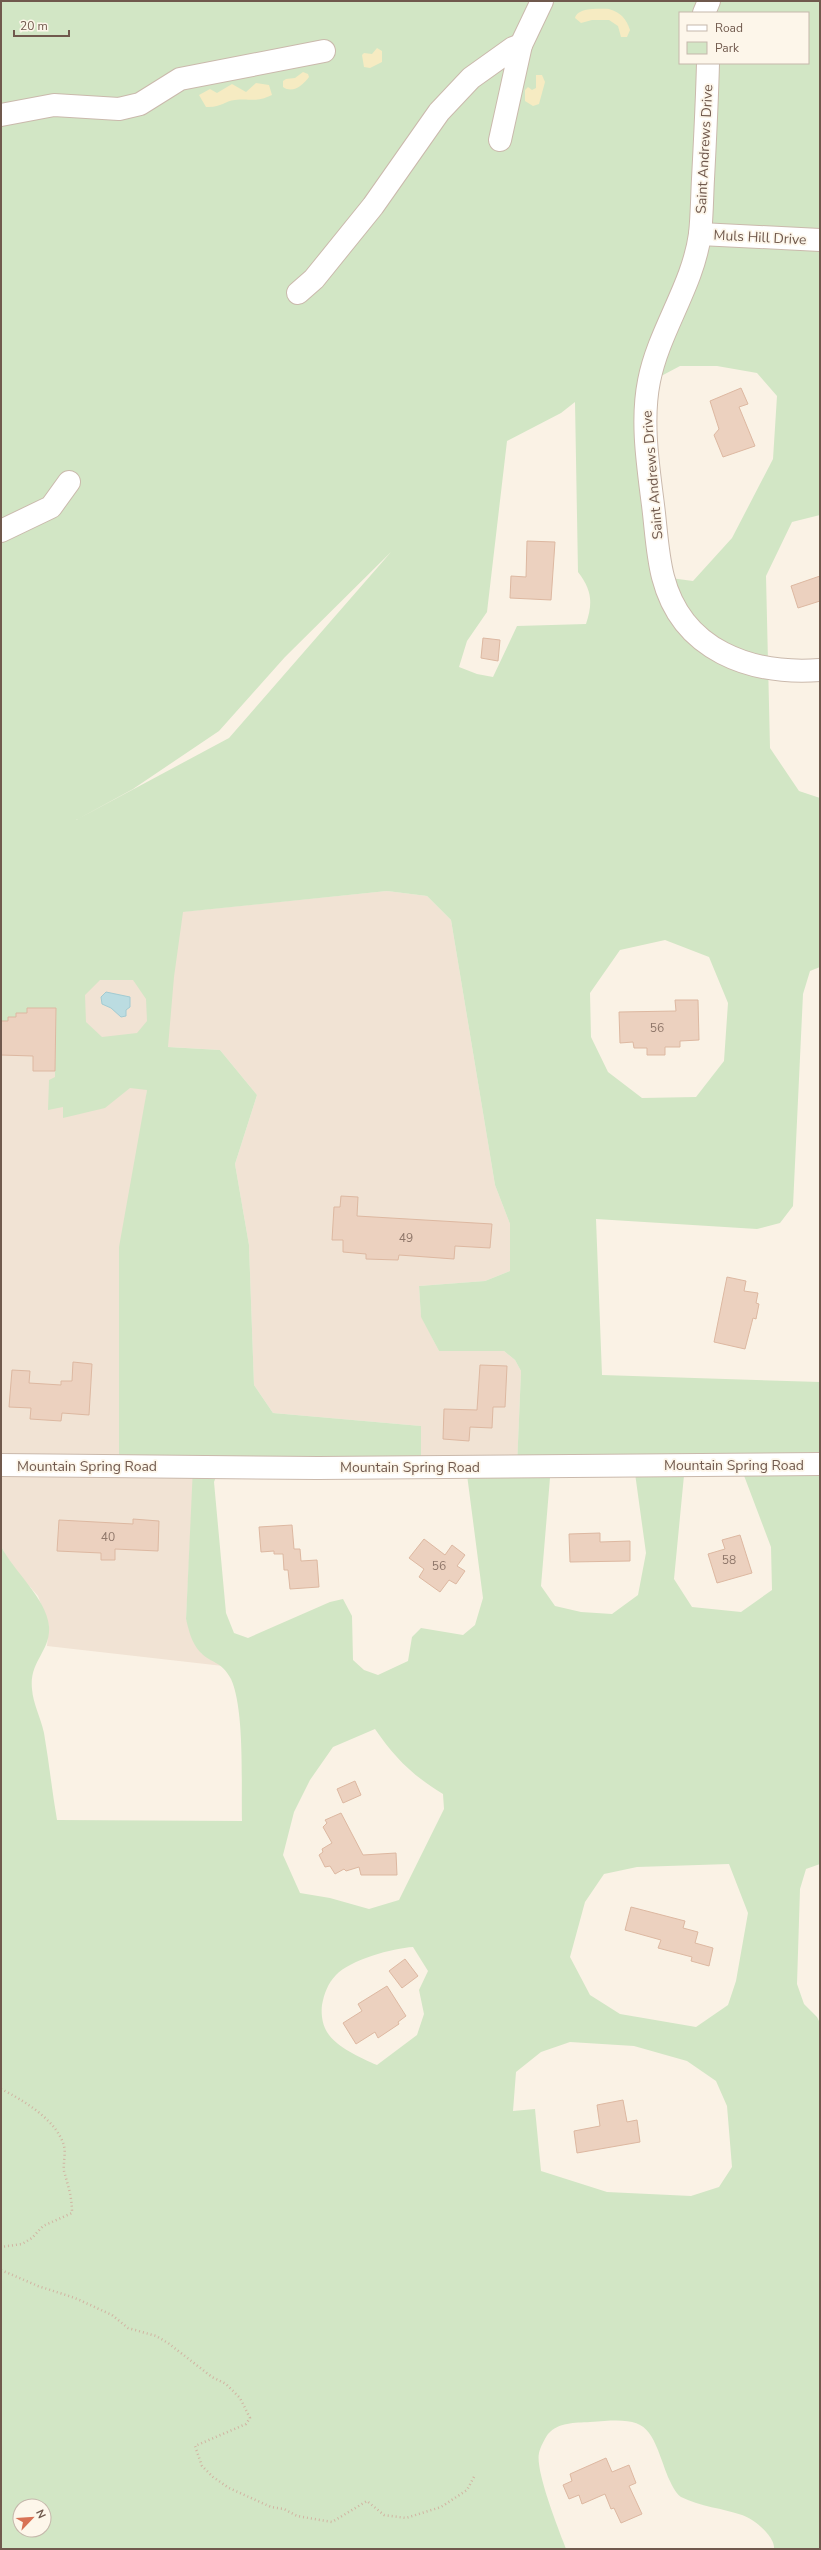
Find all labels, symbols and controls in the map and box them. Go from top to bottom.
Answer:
scale bar [14,12,69,38]
legend [679,12,809,64]
text: 20 m [20,18,48,34]
text: Road [715,20,743,36]
text: Park [715,40,740,56]
street label: Saint Andrews Drive [692,84,717,214]
street label: Muls Hill Drive [713,226,807,249]
street label: Saint Andrews Drive [637,410,668,540]
house number: 56 [650,1020,664,1036]
house number: 49 [399,1230,413,1246]
street label: Mountain Spring Road [664,1456,804,1475]
street label: Mountain Spring Road [17,1457,157,1476]
street label: Mountain Spring Road [340,1458,480,1477]
house number: 40 [101,1529,115,1545]
house number: 58 [722,1552,736,1568]
house number: 56 [432,1558,446,1574]
north arrow [12,2498,52,2538]
text: N [32,2507,49,2521]

